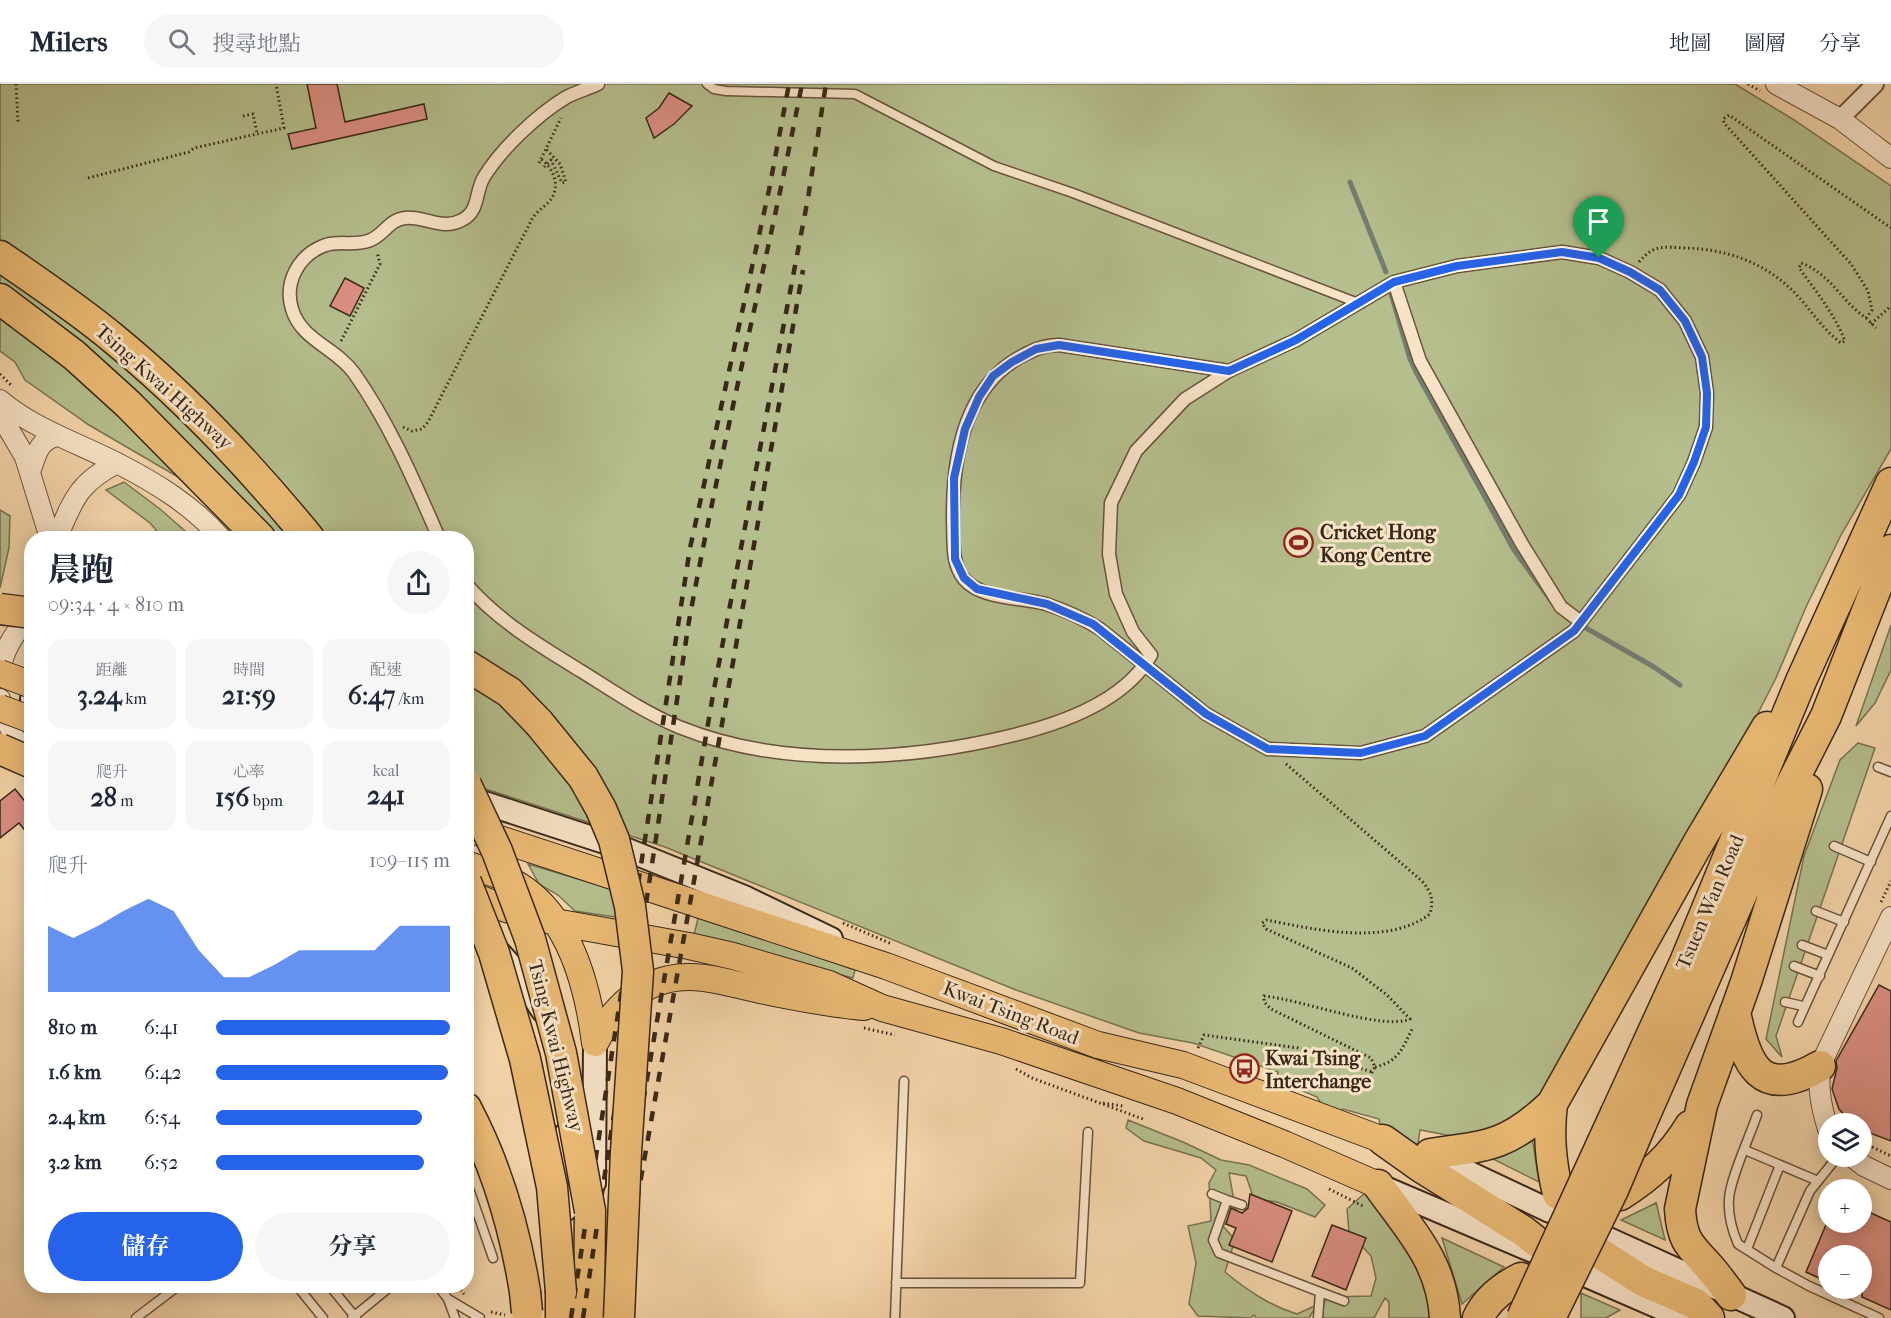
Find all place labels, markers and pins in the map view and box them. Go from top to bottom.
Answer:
pin [1573,196,1624,258]
place label: Cricket Hong Kong Centre [1320,521,1437,567]
sports icon: Cricket Hong Kong Centre [1283,527,1315,559]
place label: Kwai Tsing Interchange [1265,1047,1371,1093]
bus stop icon: Kwai Tsing Interchange [1228,1053,1260,1085]

